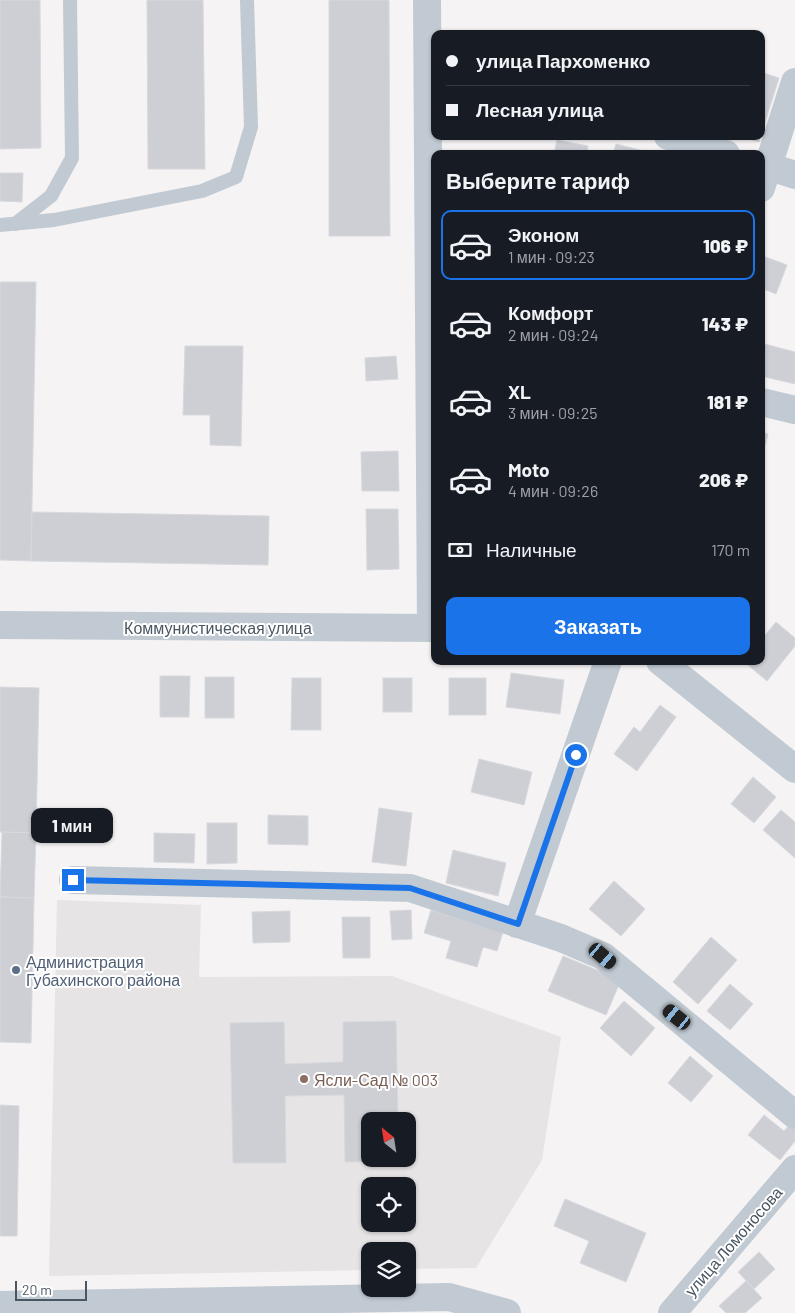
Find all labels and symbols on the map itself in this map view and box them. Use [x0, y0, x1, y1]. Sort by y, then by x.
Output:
street label: Коммунистическая улица [124, 618, 312, 637]
route start [565, 744, 587, 766]
callout: 1 мин [32, 808, 114, 842]
route end [62, 869, 84, 891]
car [586, 941, 619, 971]
place label: Администрация Губахинского района [26, 952, 180, 989]
marker: Администрация Губахинского района [10, 964, 22, 976]
car [660, 1002, 693, 1032]
place label: Ясли-Сад № 003 [314, 1070, 438, 1089]
marker: Ясли-Сад № 003 [298, 1073, 310, 1085]
north arrow [361, 1112, 416, 1168]
street label: улица Ломоносова [680, 1182, 786, 1300]
scale bar [15, 1278, 88, 1301]

